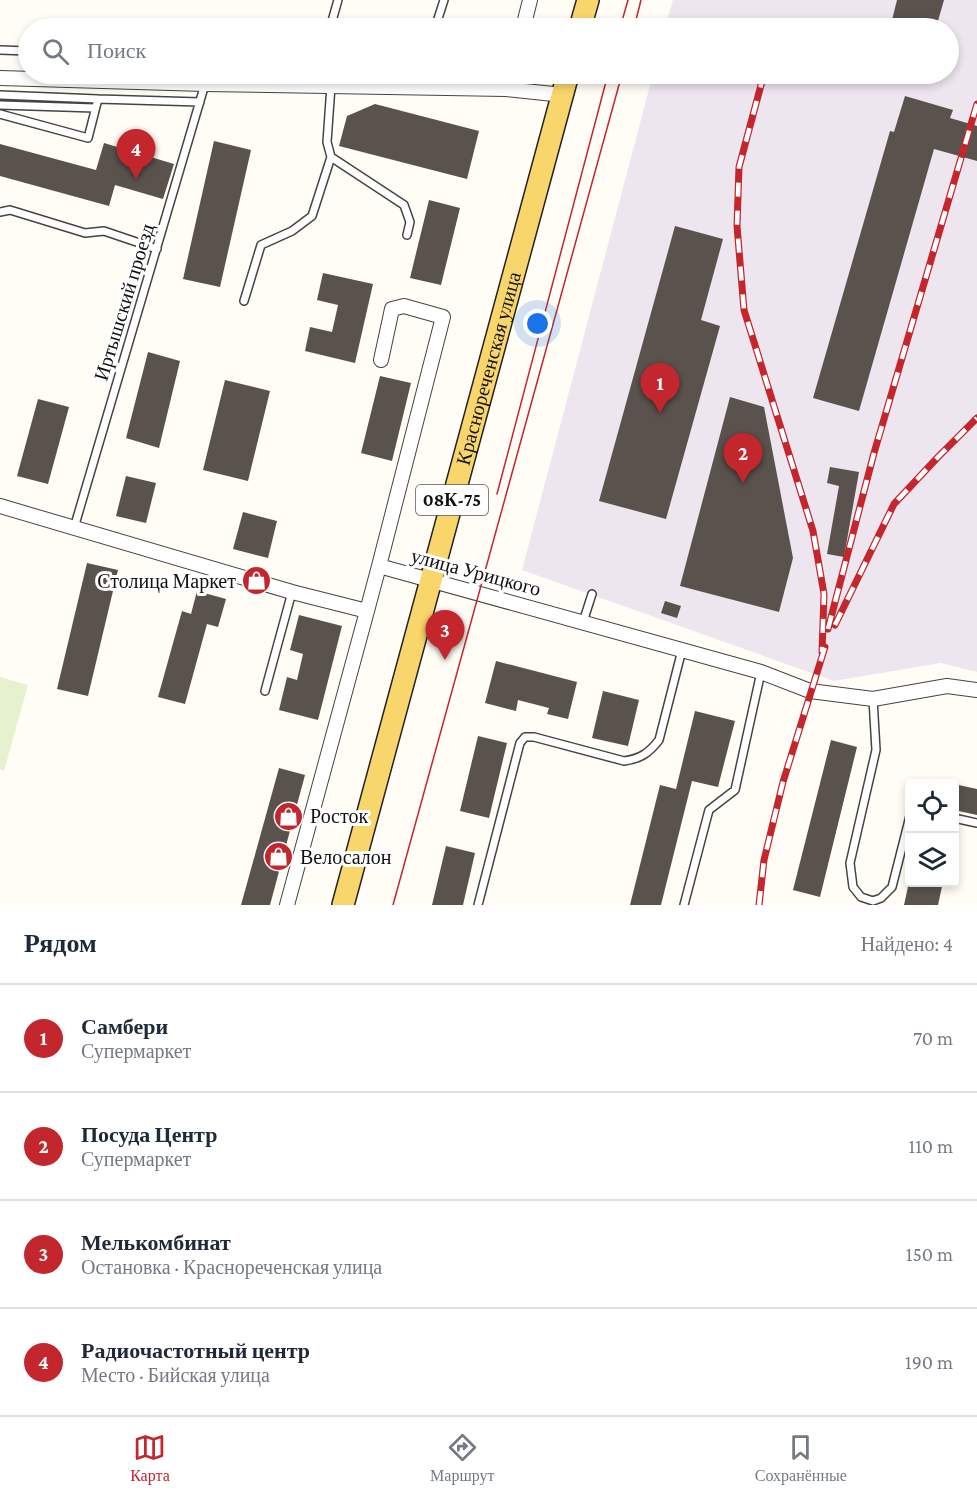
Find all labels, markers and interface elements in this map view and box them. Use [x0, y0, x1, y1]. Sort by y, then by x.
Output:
search box [18, 18, 959, 84]
icon: search [39, 35, 72, 68]
text: Поиск [87, 38, 146, 63]
pin: 4 [116, 130, 156, 179]
street label: Иртышский проезд [90, 221, 159, 384]
street label: Краснореченская улица [452, 269, 525, 467]
your location [523, 309, 552, 338]
pin: 1 [640, 364, 680, 413]
pin: 2 [724, 434, 762, 483]
road number: 08К-75 [416, 485, 488, 515]
street label: улица Урицкого [408, 544, 543, 601]
shop icon: Столица Маркет [241, 565, 273, 597]
place label: Столица Маркет [97, 570, 236, 593]
pin: 3 [426, 610, 464, 660]
map controls [905, 779, 959, 887]
button: locate [905, 779, 959, 833]
shop icon: Росток [273, 800, 305, 832]
place label: Росток [310, 805, 368, 827]
button: layers [905, 833, 959, 887]
shop icon: Велосалон [263, 841, 295, 873]
place label: Велосалон [300, 846, 392, 868]
text: Рядом [24, 929, 97, 958]
text: Найдено: 4 [861, 933, 953, 955]
text: Самбери [81, 1014, 168, 1039]
text: 1 [40, 1027, 47, 1049]
text: 70 m [913, 1027, 953, 1049]
text: Супермаркет [81, 1040, 191, 1062]
text: Посуда Центр [81, 1122, 217, 1147]
text: 2 [38, 1135, 49, 1157]
text: 110 m [909, 1135, 953, 1157]
text: Супермаркет [81, 1148, 191, 1170]
text: Мелькомбинат [81, 1230, 231, 1255]
text: 3 [39, 1243, 48, 1265]
text: 150 m [906, 1243, 953, 1265]
text: Остановка · Краснореченская улица [81, 1256, 382, 1278]
text: Радиочастотный центр [81, 1338, 310, 1363]
text: 4 [38, 1351, 49, 1373]
text: 190 m [905, 1351, 953, 1373]
text: Место · Бийская улица [81, 1364, 270, 1386]
tab: Карта [130, 1431, 170, 1485]
tab: Маршрут [430, 1431, 495, 1485]
tab: Сохранённые [755, 1431, 847, 1485]

